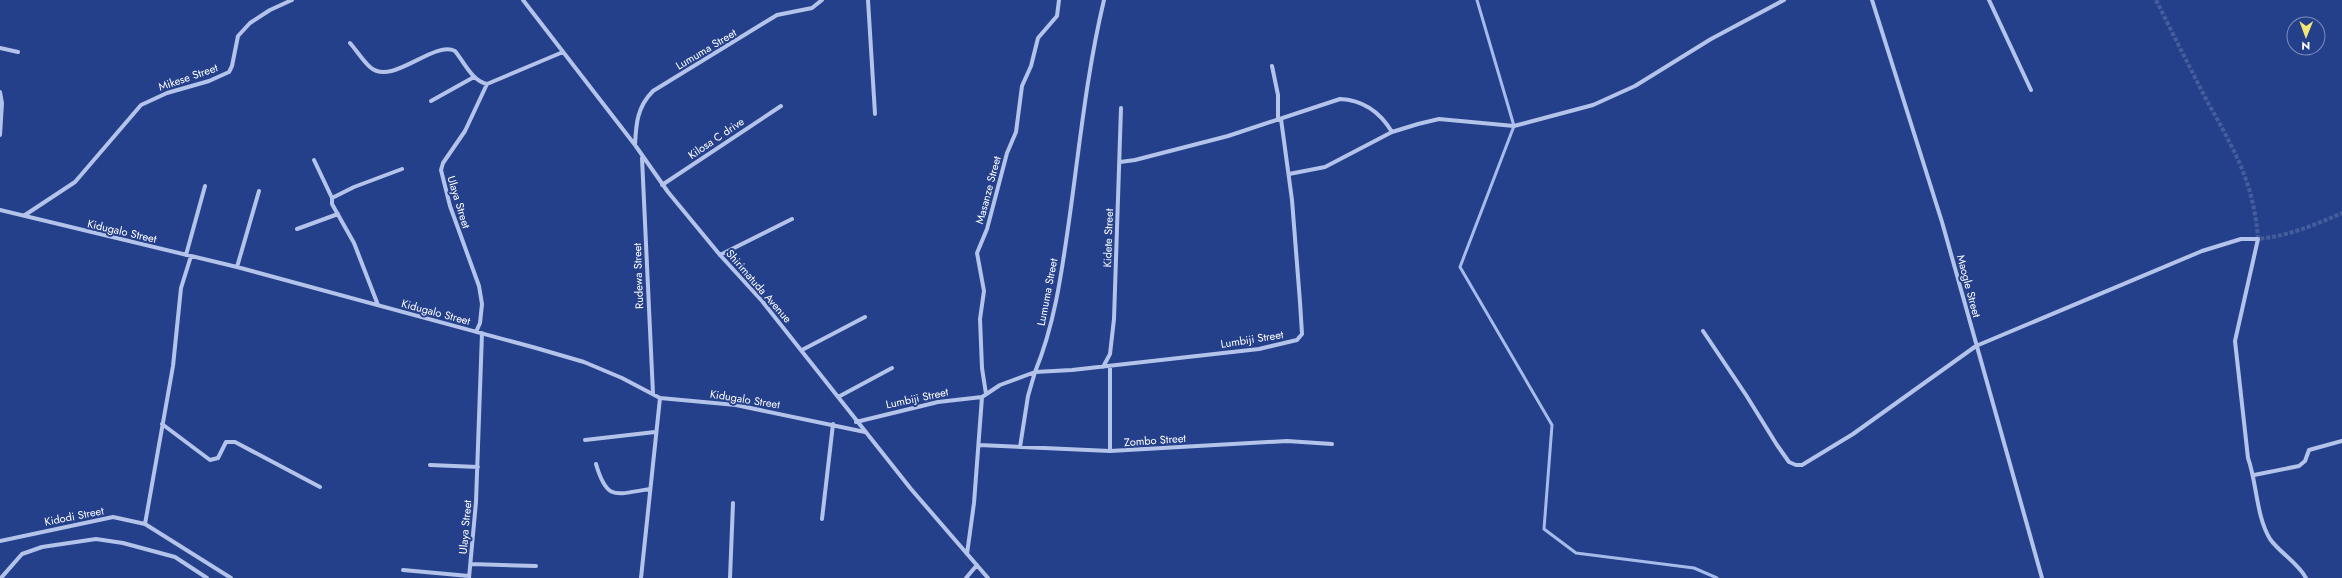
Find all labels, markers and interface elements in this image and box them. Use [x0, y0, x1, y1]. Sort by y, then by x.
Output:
north arrow [2286, 16, 2326, 56]
street label: Lumuma Street [673, 24, 740, 73]
text: N [2301, 38, 2310, 54]
street label: Mikese Street [156, 59, 220, 95]
street label: Kilosa C drive [685, 113, 748, 163]
street label: Masanze Street [971, 154, 1005, 226]
street label: Ulaya Street [443, 174, 475, 231]
street label: Kidete Street [1099, 208, 1117, 268]
street label: Kidugalo Street [86, 215, 159, 247]
street label: Rudewa Street [629, 242, 647, 309]
street label: Shirimatuda Avenue [723, 246, 796, 326]
street label: Maogle Street [1953, 253, 1985, 319]
street label: Lumuma Street [1033, 257, 1061, 327]
street label: Kidugalo Street [400, 295, 473, 329]
street label: Lumbiji Street [1219, 326, 1285, 352]
street label: Lumbiji Street [884, 384, 950, 412]
street label: Kidugalo Street [709, 386, 782, 412]
street label: Zombo Street [1123, 430, 1187, 450]
street label: Ulaya Street [455, 499, 475, 555]
street label: Kidodi Street [43, 502, 105, 530]

